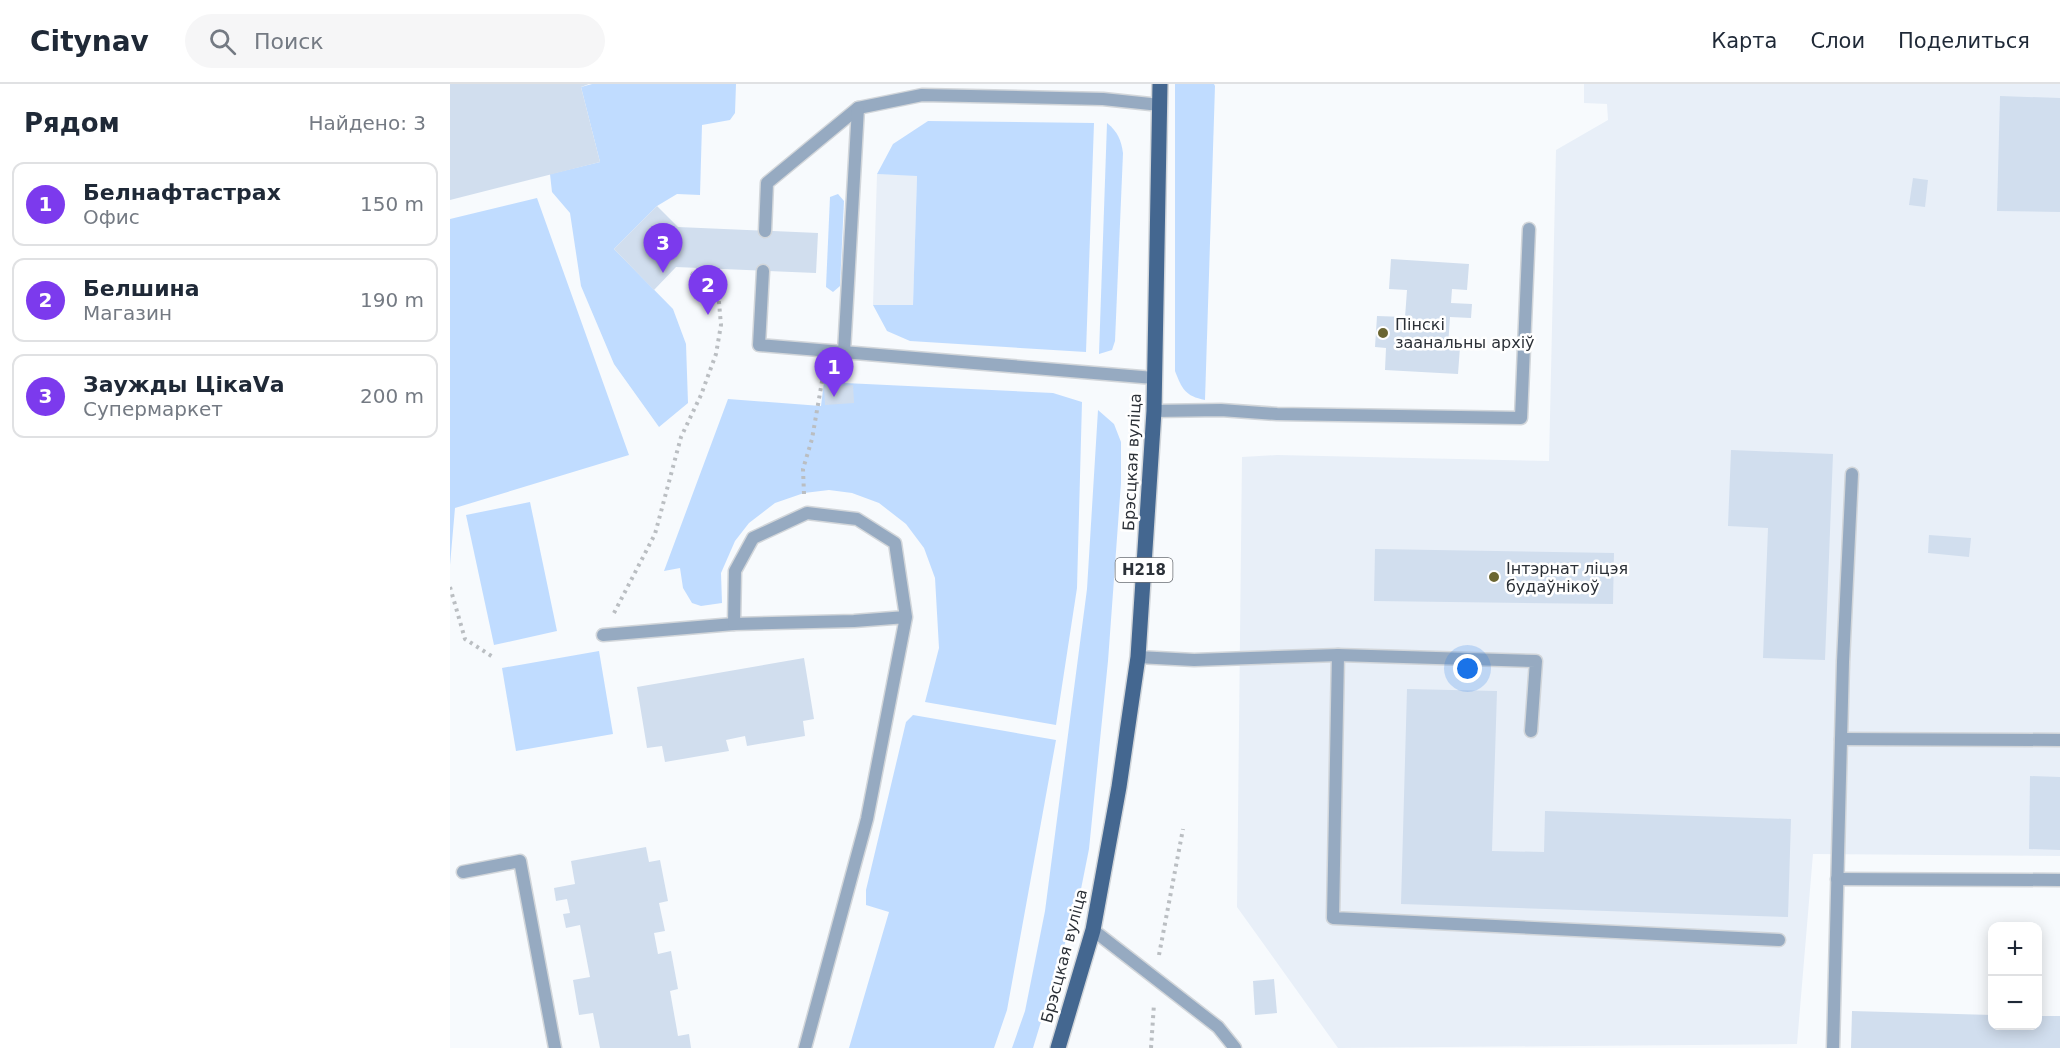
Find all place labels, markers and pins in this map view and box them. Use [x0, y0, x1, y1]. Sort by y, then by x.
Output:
pin: 3 [644, 224, 682, 273]
pin: 2 [688, 266, 728, 315]
place label: Пінскі заанальны архіў [1395, 315, 1535, 352]
marker: Пінскі заанальны архіў [1376, 326, 1390, 340]
pin: 1 [814, 348, 854, 397]
place label: Інтэрнат ліцэя будаўнікоў [1506, 559, 1628, 596]
marker: Інтэрнат ліцэя будаўнікоў [1487, 570, 1501, 584]

